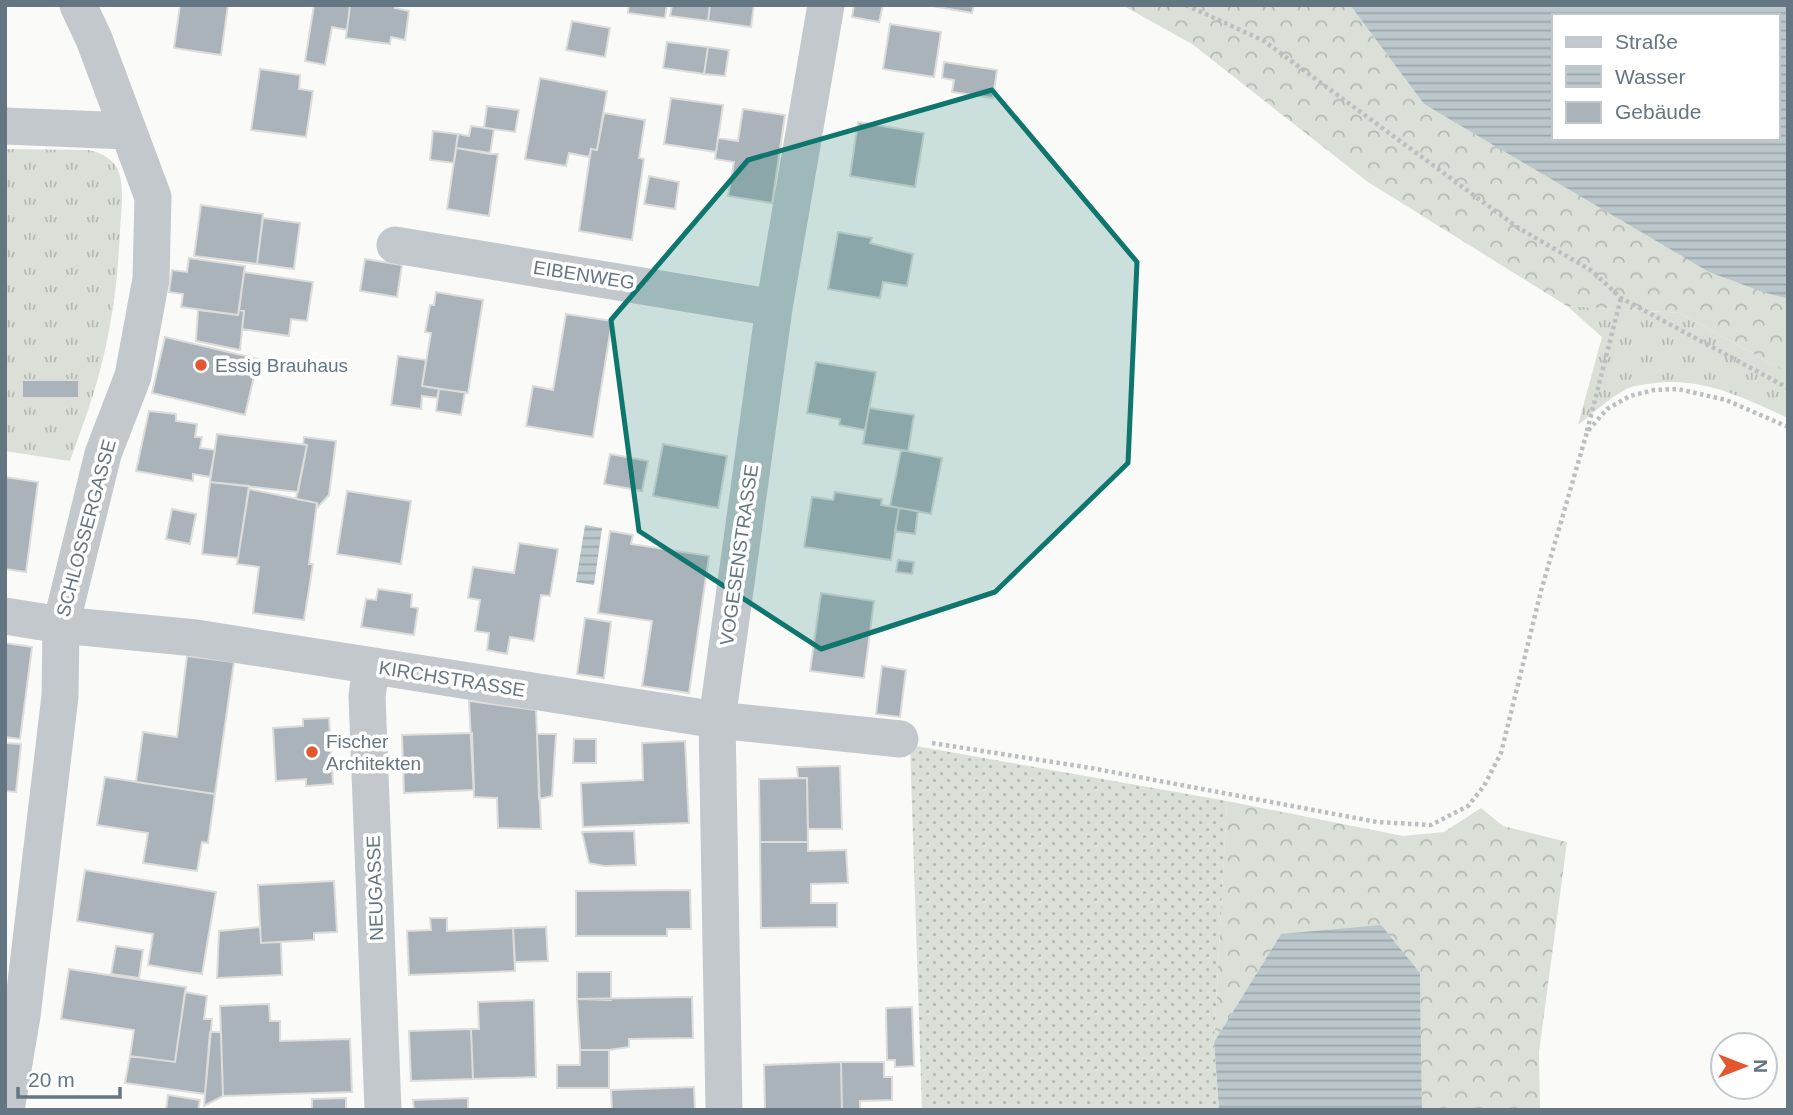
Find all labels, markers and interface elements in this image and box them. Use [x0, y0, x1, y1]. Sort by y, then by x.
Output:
legend [1552, 14, 1779, 140]
text: Straße [1615, 30, 1678, 53]
text: Wasser [1615, 65, 1685, 88]
text: Gebäude [1615, 100, 1701, 123]
street label: EIBENWEG [532, 257, 636, 293]
place label: Essig Brauhaus [215, 355, 348, 376]
marker: Essig Brauhaus [193, 357, 209, 373]
street label: SCHLOSSERGASSE [52, 437, 120, 619]
street label: VOGESENSTRASSE [716, 463, 762, 647]
street label: KIRCHSTRASSE [377, 657, 527, 701]
place label: Fischer Architekten [326, 731, 421, 774]
marker: Fischer Architekten [304, 744, 320, 760]
street label: NEUGASSE [363, 835, 387, 941]
north arrow [1709, 1031, 1779, 1101]
scale bar [18, 1056, 119, 1100]
text: N [1750, 1059, 1771, 1073]
text: 20 m [28, 1068, 75, 1091]

